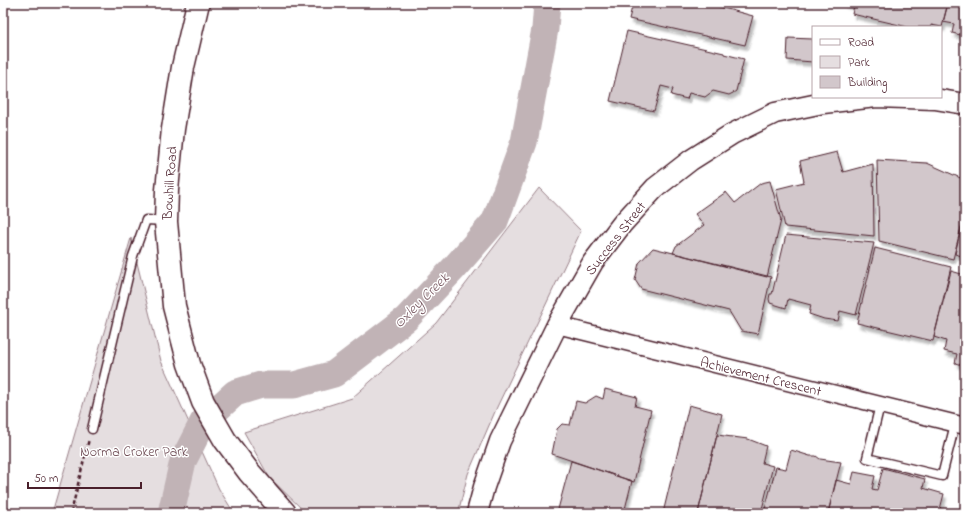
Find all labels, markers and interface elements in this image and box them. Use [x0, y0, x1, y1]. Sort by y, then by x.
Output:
legend [812, 26, 942, 98]
text: Road [848, 34, 874, 52]
text: Park [848, 54, 870, 72]
text: Building [847, 74, 887, 93]
street label: Bowhill Road [157, 146, 184, 221]
street label: Success Street [581, 197, 652, 280]
water label: Oxley Creek [389, 267, 456, 334]
street label: Achievement Crescent [698, 352, 824, 403]
park label: Norma Croker Park [80, 442, 189, 463]
scale bar [28, 464, 141, 490]
text: 50 m [34, 470, 58, 488]

